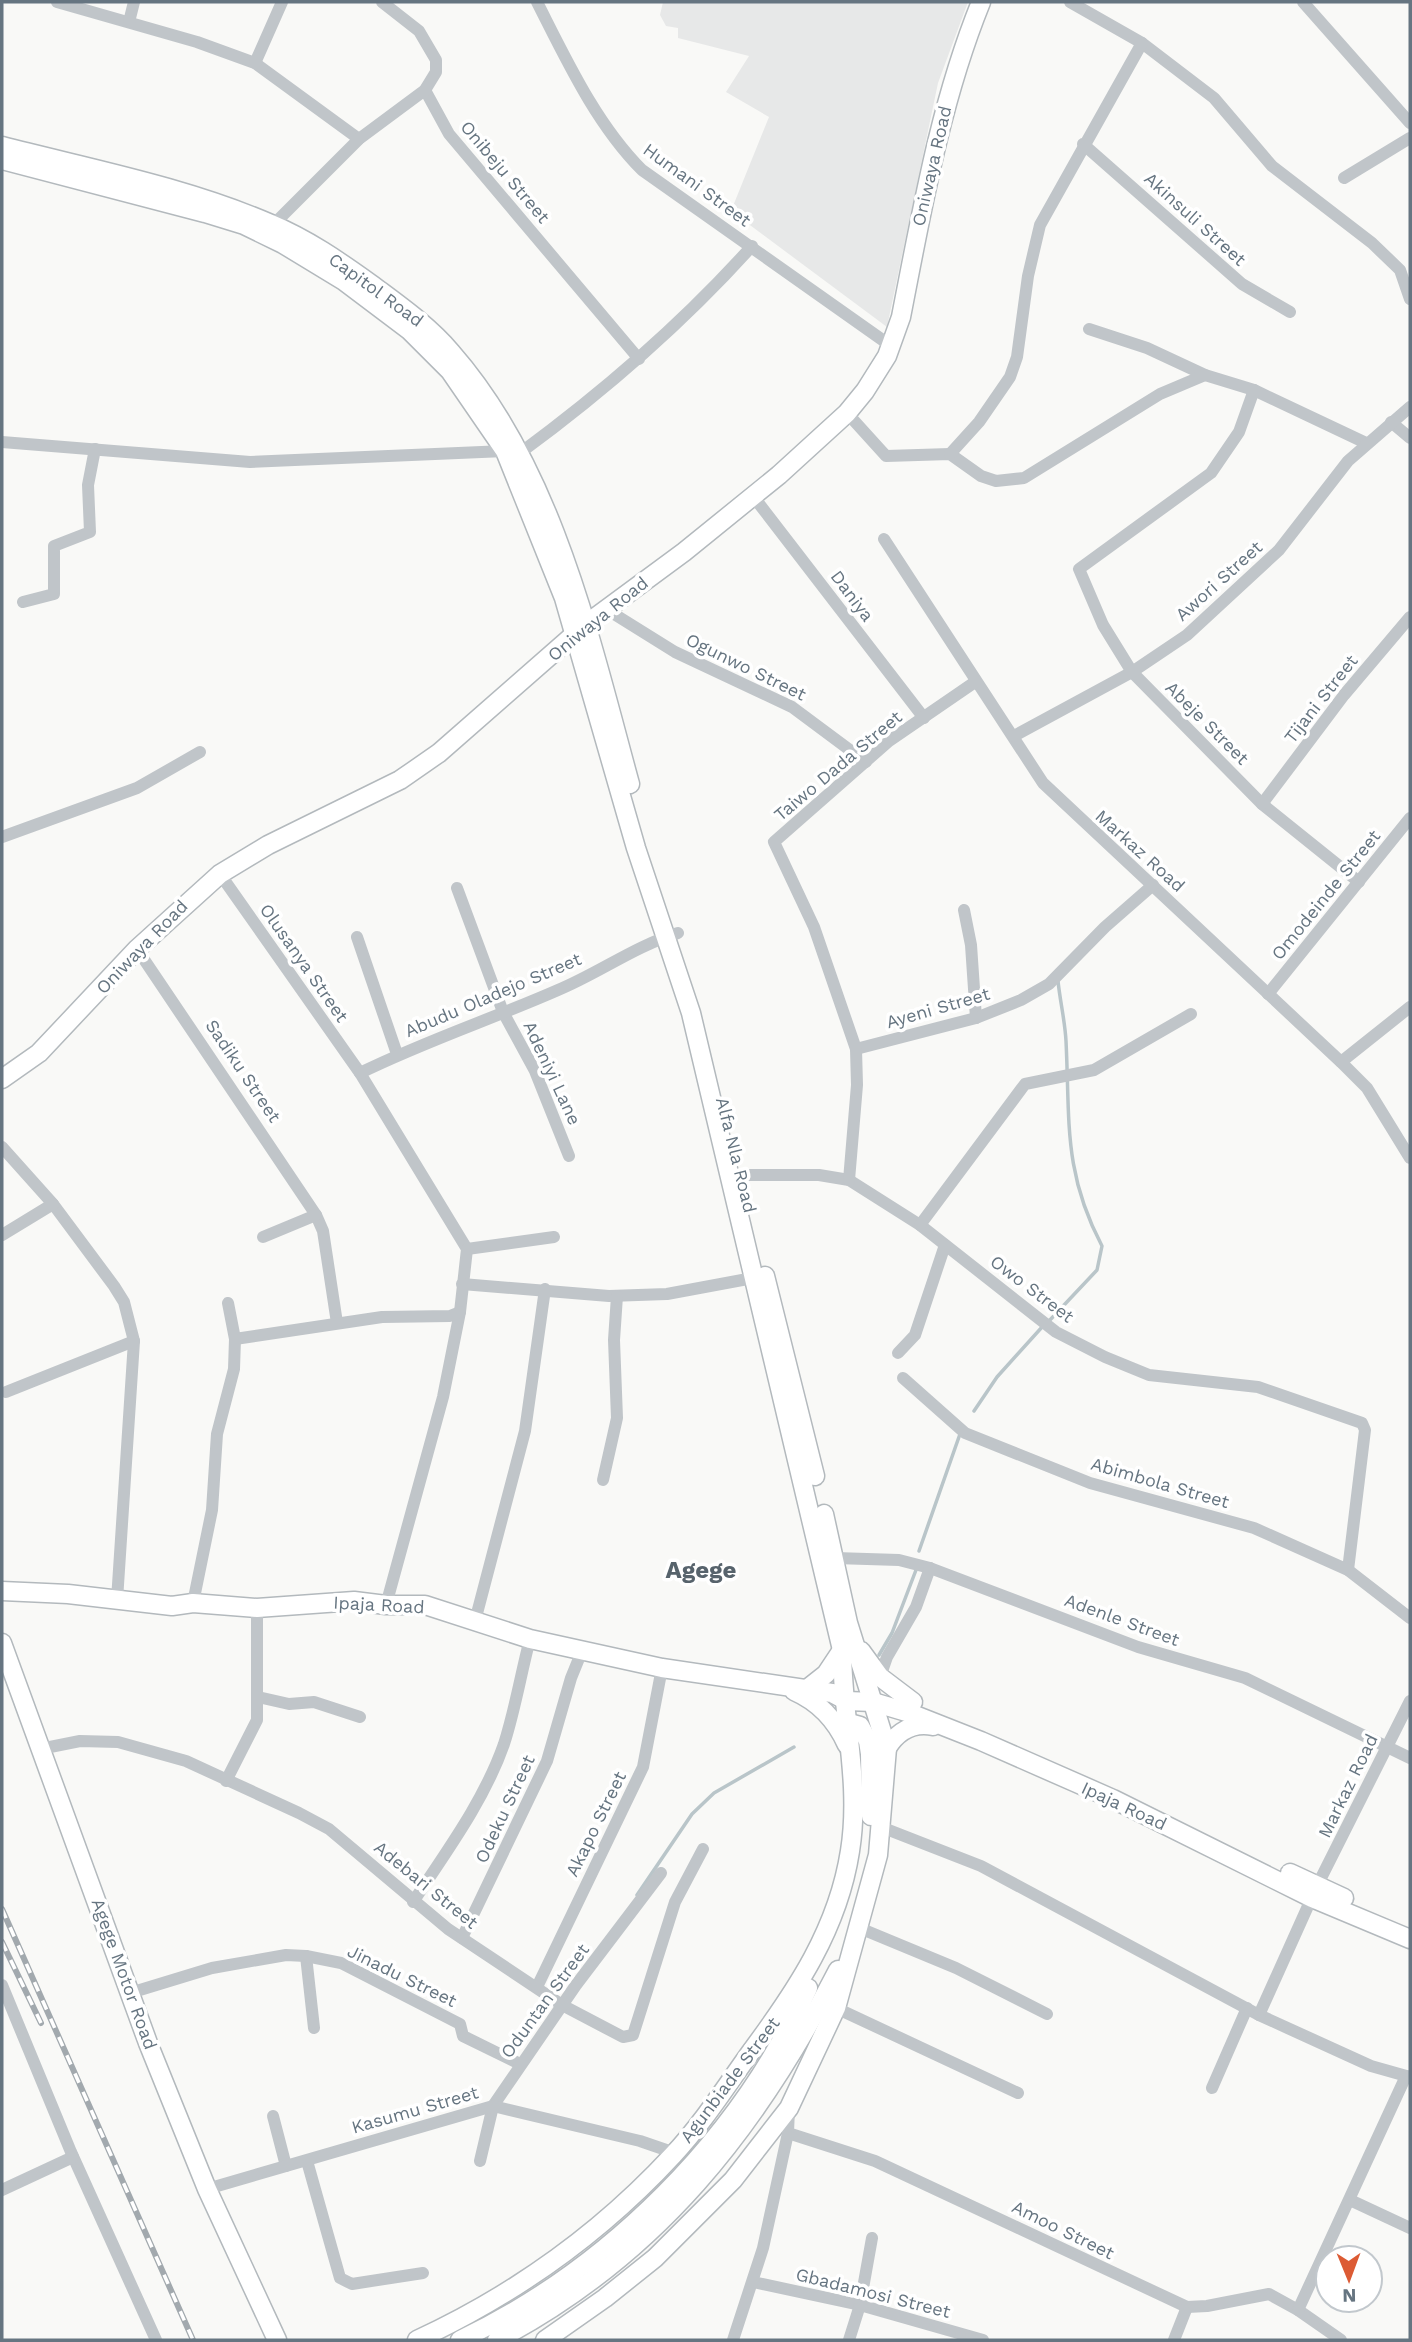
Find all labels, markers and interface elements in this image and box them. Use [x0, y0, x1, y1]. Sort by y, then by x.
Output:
street label: Oniwaya Road [907, 104, 956, 228]
street label: Onibeju Street [456, 116, 555, 227]
street label: Humani Street [639, 139, 756, 231]
street label: Akinsuli Street [1140, 168, 1251, 270]
street label: Capitol Road [325, 248, 428, 331]
street label: Awori Street [1171, 536, 1267, 625]
street label: Daniya [826, 566, 878, 625]
street label: Oniwaya Road [543, 572, 652, 665]
street label: Ogunwo Street [683, 628, 810, 705]
street label: Tijani Street [1280, 650, 1362, 747]
street label: Abeje Street [1161, 677, 1254, 769]
street label: Taiwo Dada Street [770, 706, 906, 825]
street label: Markaz Road [1091, 805, 1189, 896]
street label: Omodeinde Street [1267, 825, 1385, 964]
street label: Oniwaya Road [91, 895, 192, 998]
street label: Olusanya Street [256, 899, 353, 1026]
street label: Abudu Oladejo Street [401, 948, 585, 1041]
street label: Ayeni Street [884, 983, 993, 1032]
street label: Sadiku Street [201, 1015, 286, 1126]
street label: Adeniyi Lane [519, 1018, 586, 1128]
street label: Alfa Nla Road [712, 1095, 761, 1215]
street label: Owo Street [986, 1250, 1079, 1327]
street label: Abimbola Street [1089, 1453, 1232, 1512]
district label: Agege [666, 1556, 737, 1584]
street label: Adenle Street [1062, 1589, 1183, 1650]
street label: Ipaja Road [333, 1592, 425, 1617]
street label: Markaz Road [1313, 1731, 1382, 1841]
street label: Odeku Street [470, 1751, 539, 1866]
street label: Akapo Street [561, 1767, 630, 1880]
street label: Ipaja Road [1078, 1777, 1170, 1834]
street label: Adebari Street [370, 1836, 483, 1933]
street label: Agege Motor Road [87, 1895, 162, 2052]
street label: Oduntan Street [496, 1939, 593, 2062]
street label: Jinadu Street [344, 1940, 461, 2011]
street label: Agunbiade Street [675, 2012, 784, 2147]
street label: Kasumu Street [349, 2081, 481, 2138]
street label: Amoo Street [1009, 2196, 1118, 2264]
north arrow [1314, 2244, 1384, 2314]
street label: Gbadamosi Street [794, 2263, 953, 2322]
text: N [1342, 2284, 1357, 2307]

